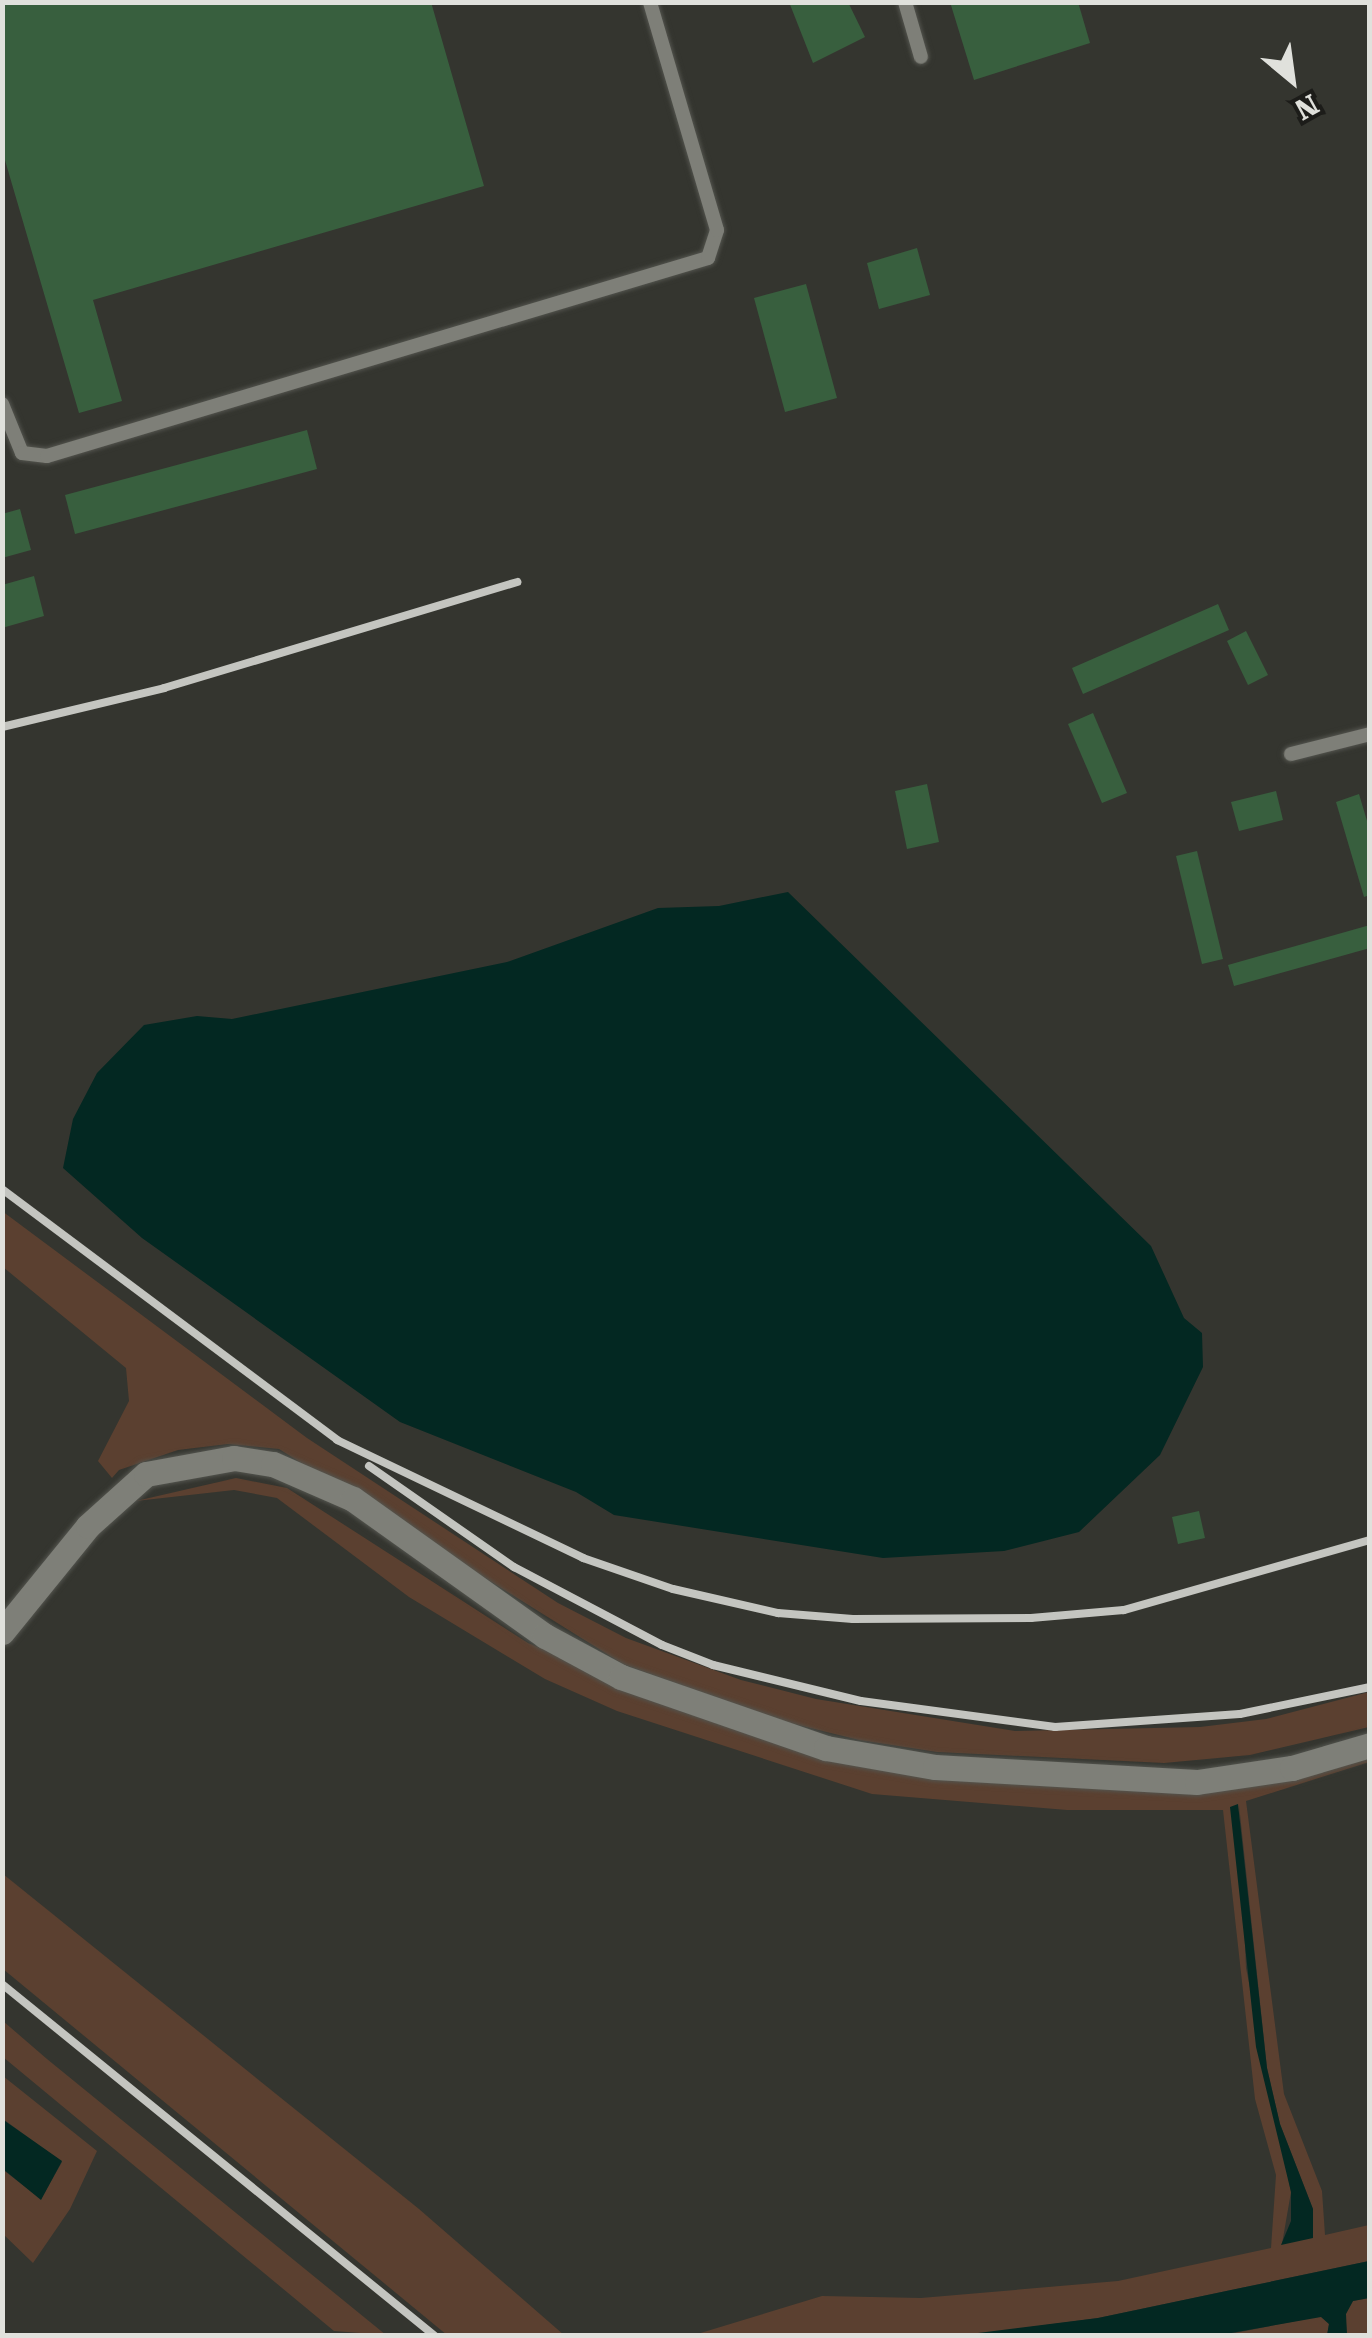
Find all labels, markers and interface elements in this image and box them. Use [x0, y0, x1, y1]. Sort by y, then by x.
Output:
north arrow [1242, 30, 1342, 130]
text: N [1289, 87, 1324, 126]

